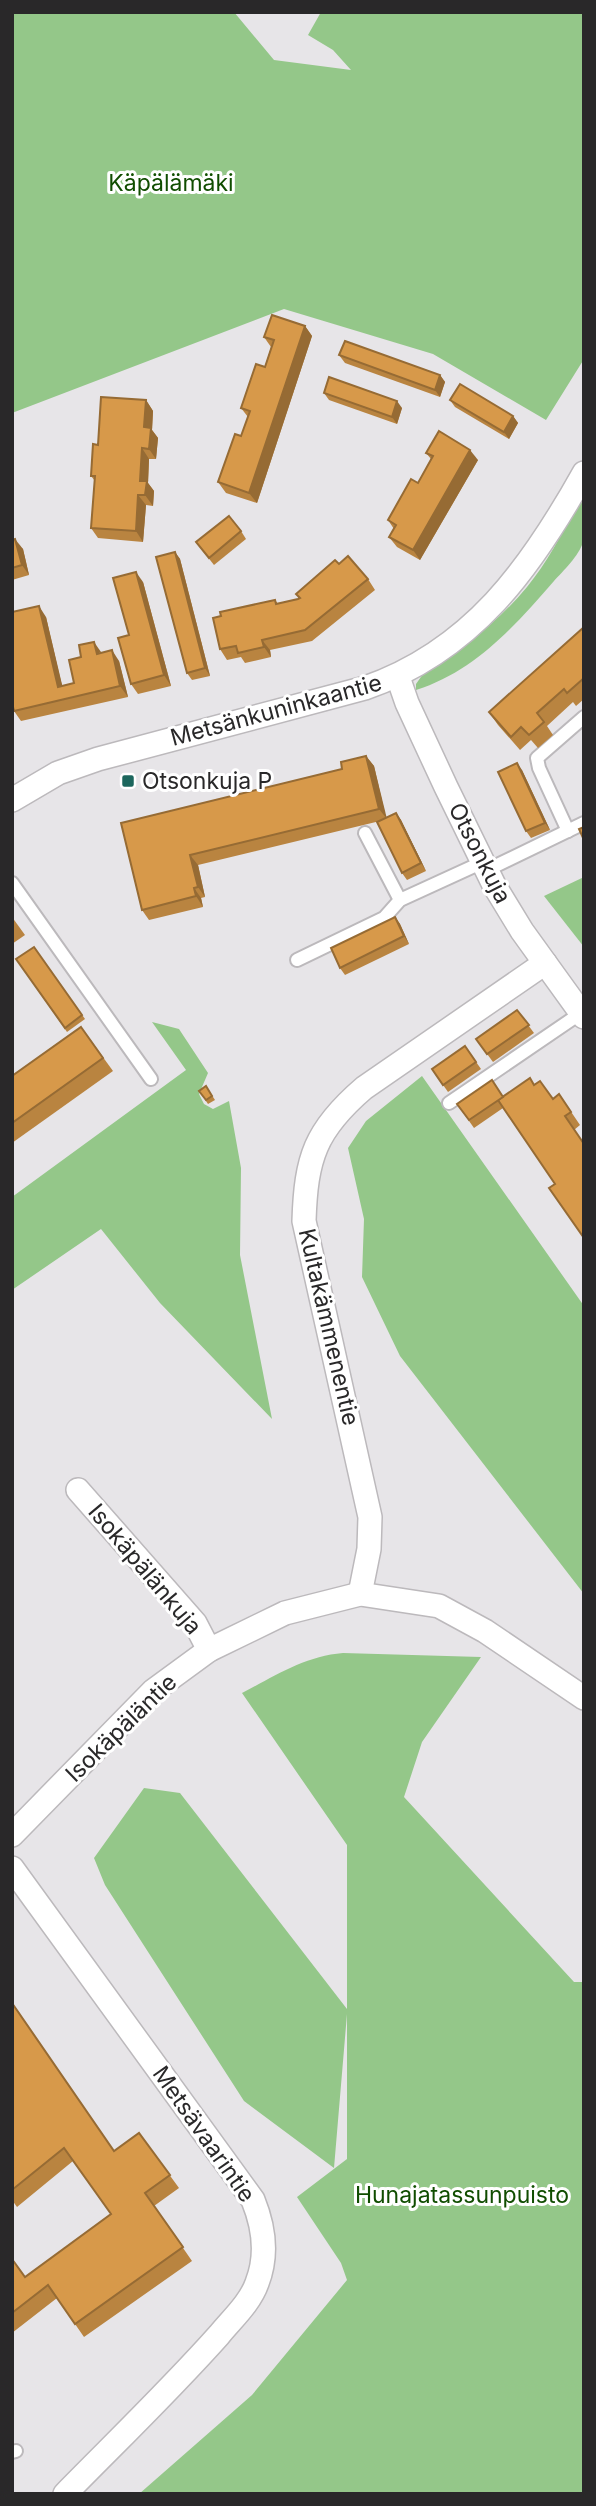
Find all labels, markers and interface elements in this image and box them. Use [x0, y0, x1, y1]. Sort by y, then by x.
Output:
park label: Käpälämäki [108, 169, 234, 197]
street label: Metsänkuninkaantie [167, 668, 385, 752]
place label: Otsonkuja P [142, 767, 272, 795]
marker: Otsonkuja P [120, 773, 136, 789]
street label: Otsonkuja [443, 798, 517, 908]
street label: Kultakämmenentie [293, 1226, 365, 1428]
street label: Isokäpälänkuja [82, 1498, 208, 1640]
street label: Isokäpäläntie [60, 1668, 182, 1788]
street label: Metsävaarintie [147, 2061, 261, 2207]
park label: Hunajatassunpuisto [355, 2181, 569, 2209]

